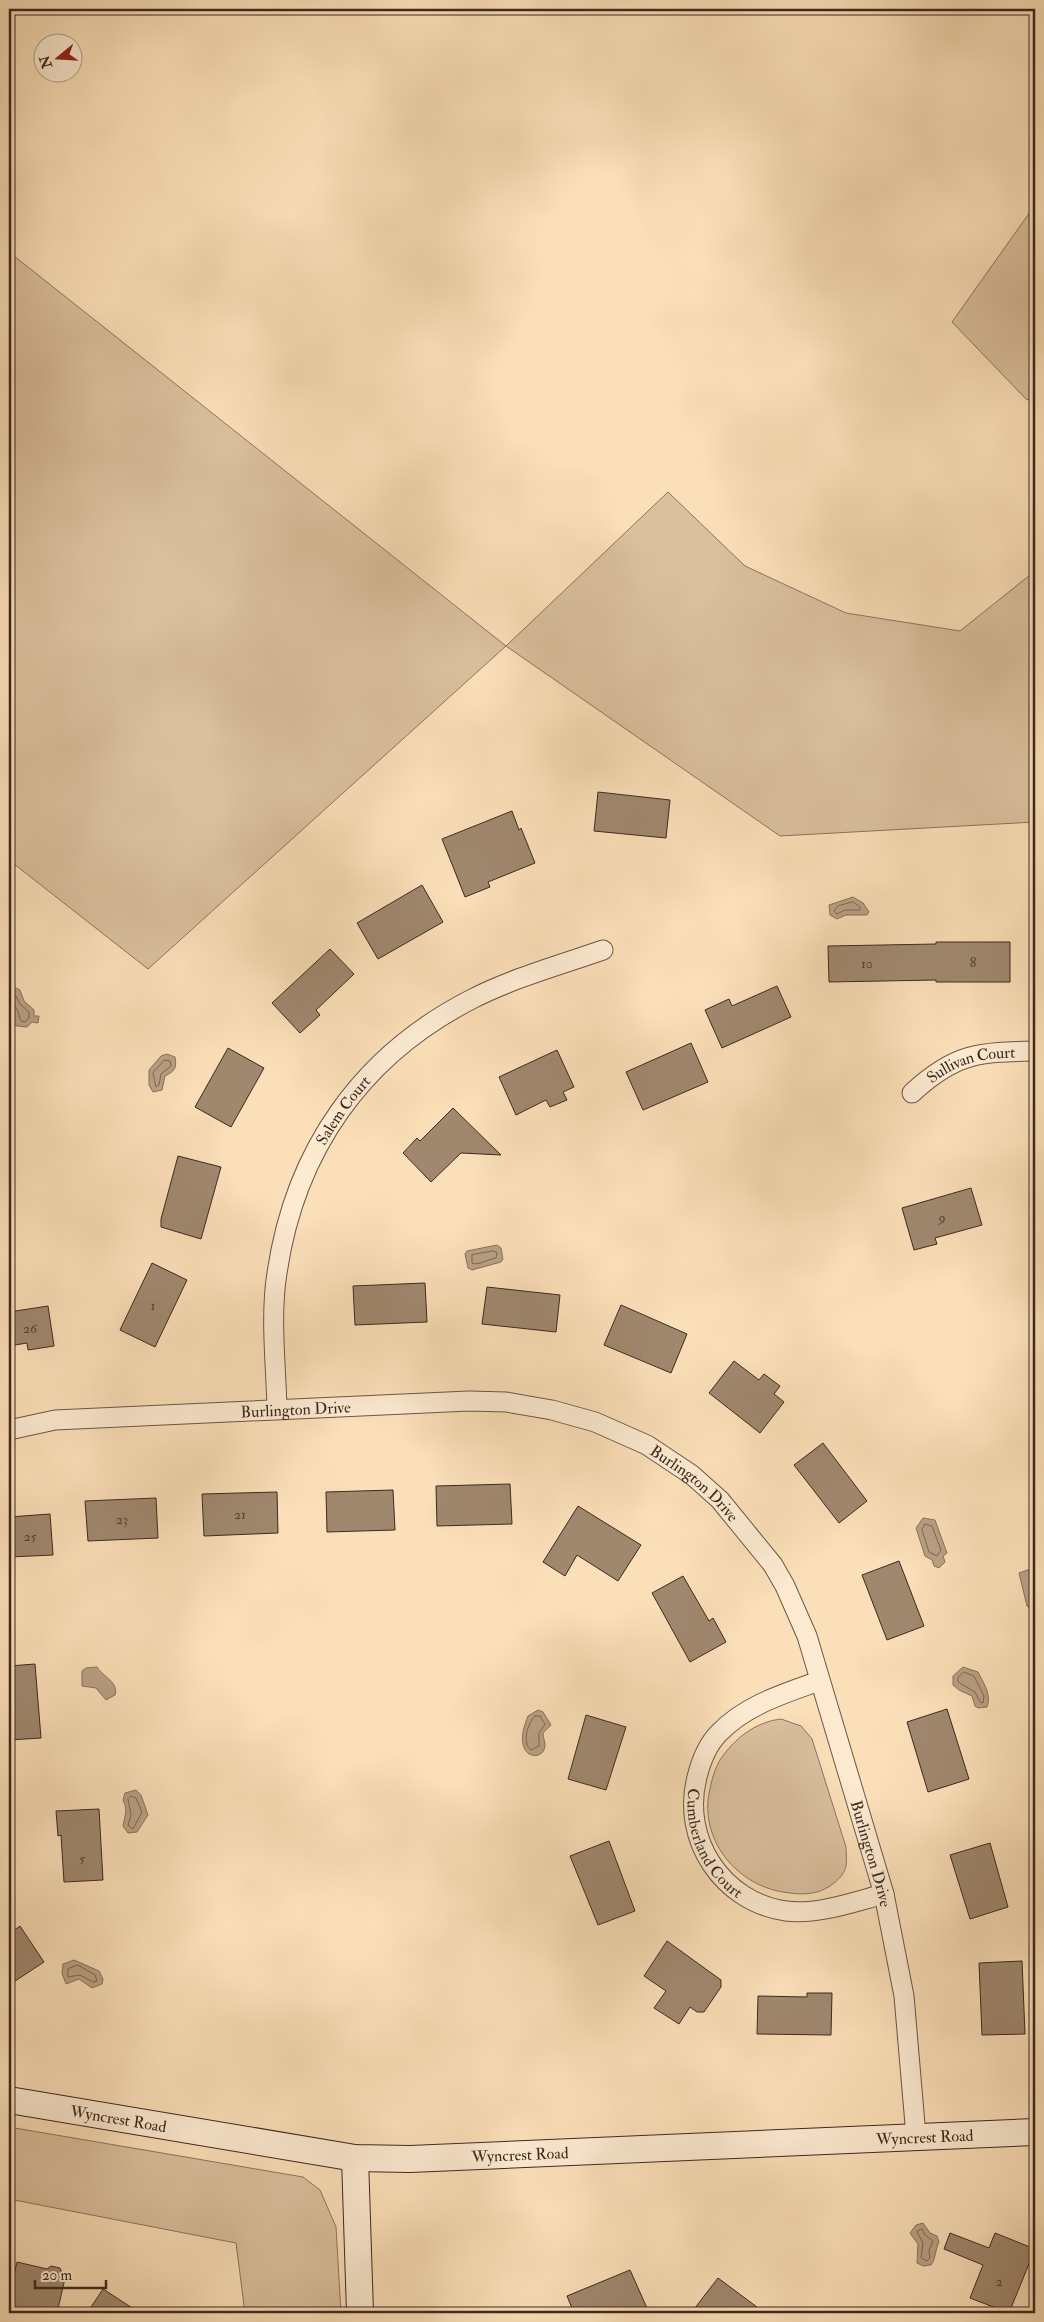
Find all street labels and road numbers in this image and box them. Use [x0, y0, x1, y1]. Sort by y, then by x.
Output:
street label: Sullivan Court [923, 1042, 1016, 1088]
street label: Salem Court [312, 1072, 375, 1149]
street label: Burlington Drive [240, 1397, 352, 1422]
street label: Burlington Drive [646, 1441, 743, 1526]
street label: Cumberland Court [682, 1787, 746, 1903]
street label: Burlington Drive [846, 1798, 895, 1909]
street label: Wyncrest Road [68, 2101, 168, 2137]
street label: Wyncrest Road [875, 2126, 974, 2150]
street label: Wyncrest Road [470, 2143, 569, 2167]

